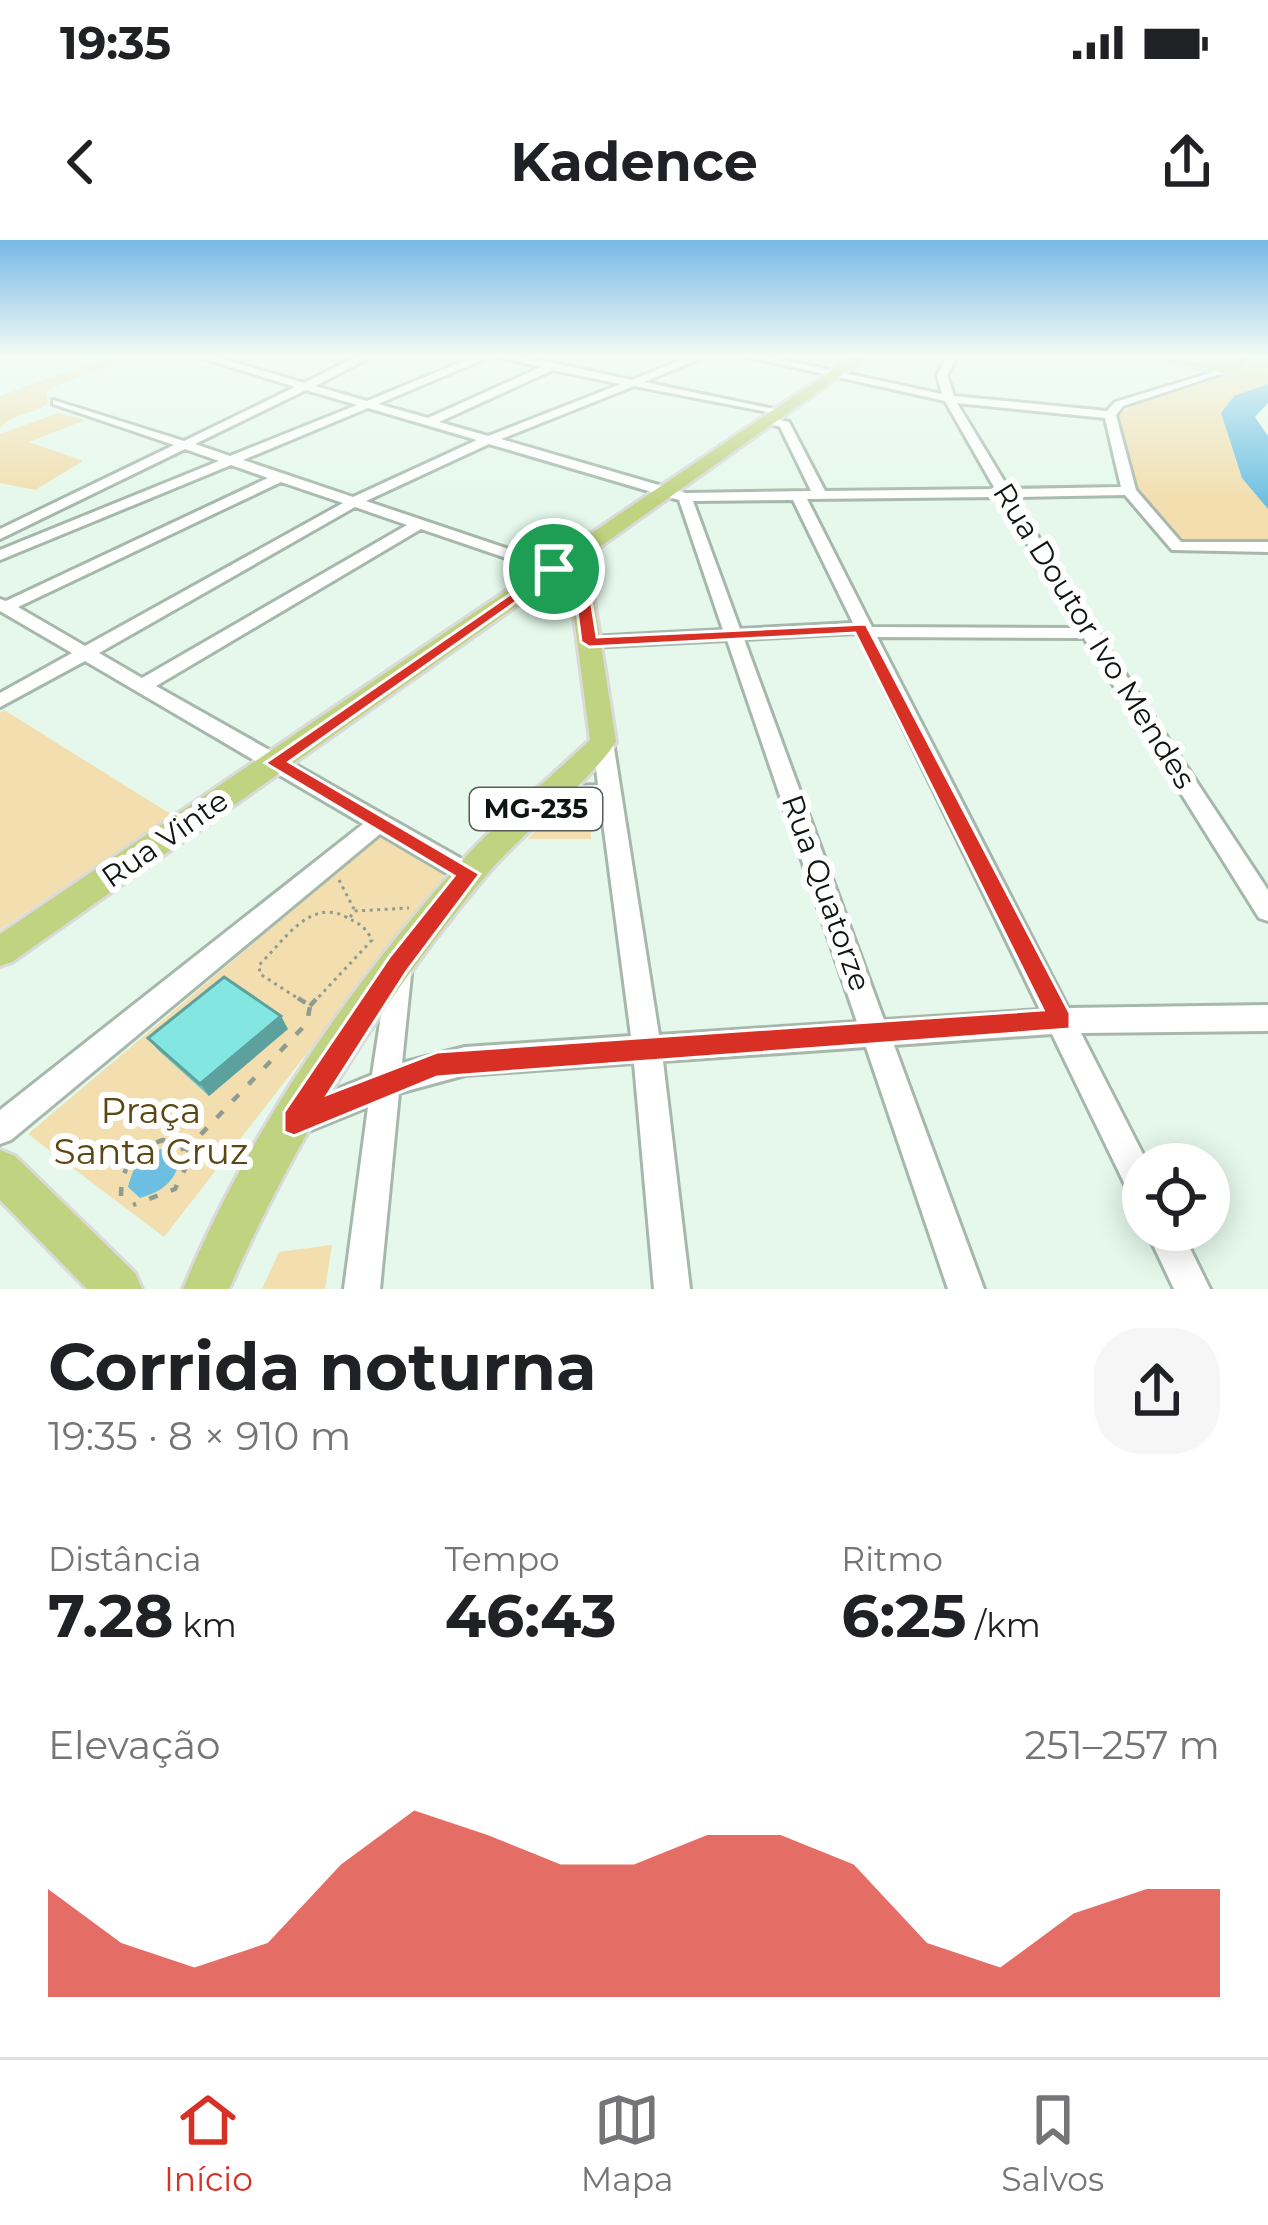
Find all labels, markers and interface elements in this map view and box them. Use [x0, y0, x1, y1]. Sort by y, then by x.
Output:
text: 19:35 [60, 15, 171, 70]
icon: back [48, 129, 114, 195]
text: Kadence [510, 129, 758, 195]
icon: share [1154, 129, 1220, 195]
street label: Rua Doutor Ivo Mendes [985, 476, 1204, 795]
pin [503, 518, 605, 620]
icon: arrive [521, 536, 587, 602]
street label: Rua Vinte [94, 782, 235, 896]
road number: MG-235 [470, 788, 602, 830]
street label: Rua Quatorze [774, 790, 879, 996]
park label: Praça Santa Cruz [54, 1088, 248, 1173]
map controls [1122, 1143, 1230, 1251]
button: locate [1122, 1143, 1230, 1251]
text: Corrida noturna [48, 1326, 597, 1407]
button: share [1094, 1328, 1220, 1454]
text: 19:35 · 8 × 910 m [48, 1412, 351, 1460]
text: Distância [48, 1539, 201, 1579]
text: Tempo [445, 1539, 560, 1579]
text: Ritmo [841, 1539, 943, 1579]
text: 7.28 [48, 1579, 174, 1652]
text: 46:43 [445, 1579, 616, 1652]
text: 6:25 [841, 1579, 966, 1652]
text: km [174, 1605, 237, 1645]
text: /km [966, 1605, 1041, 1645]
text: Elevação [48, 1721, 221, 1769]
text: 251–257 m [1024, 1721, 1220, 1769]
tab: Início [164, 2087, 253, 2199]
tab: Mapa [581, 2087, 673, 2199]
tab: Salvos [1001, 2087, 1104, 2199]

